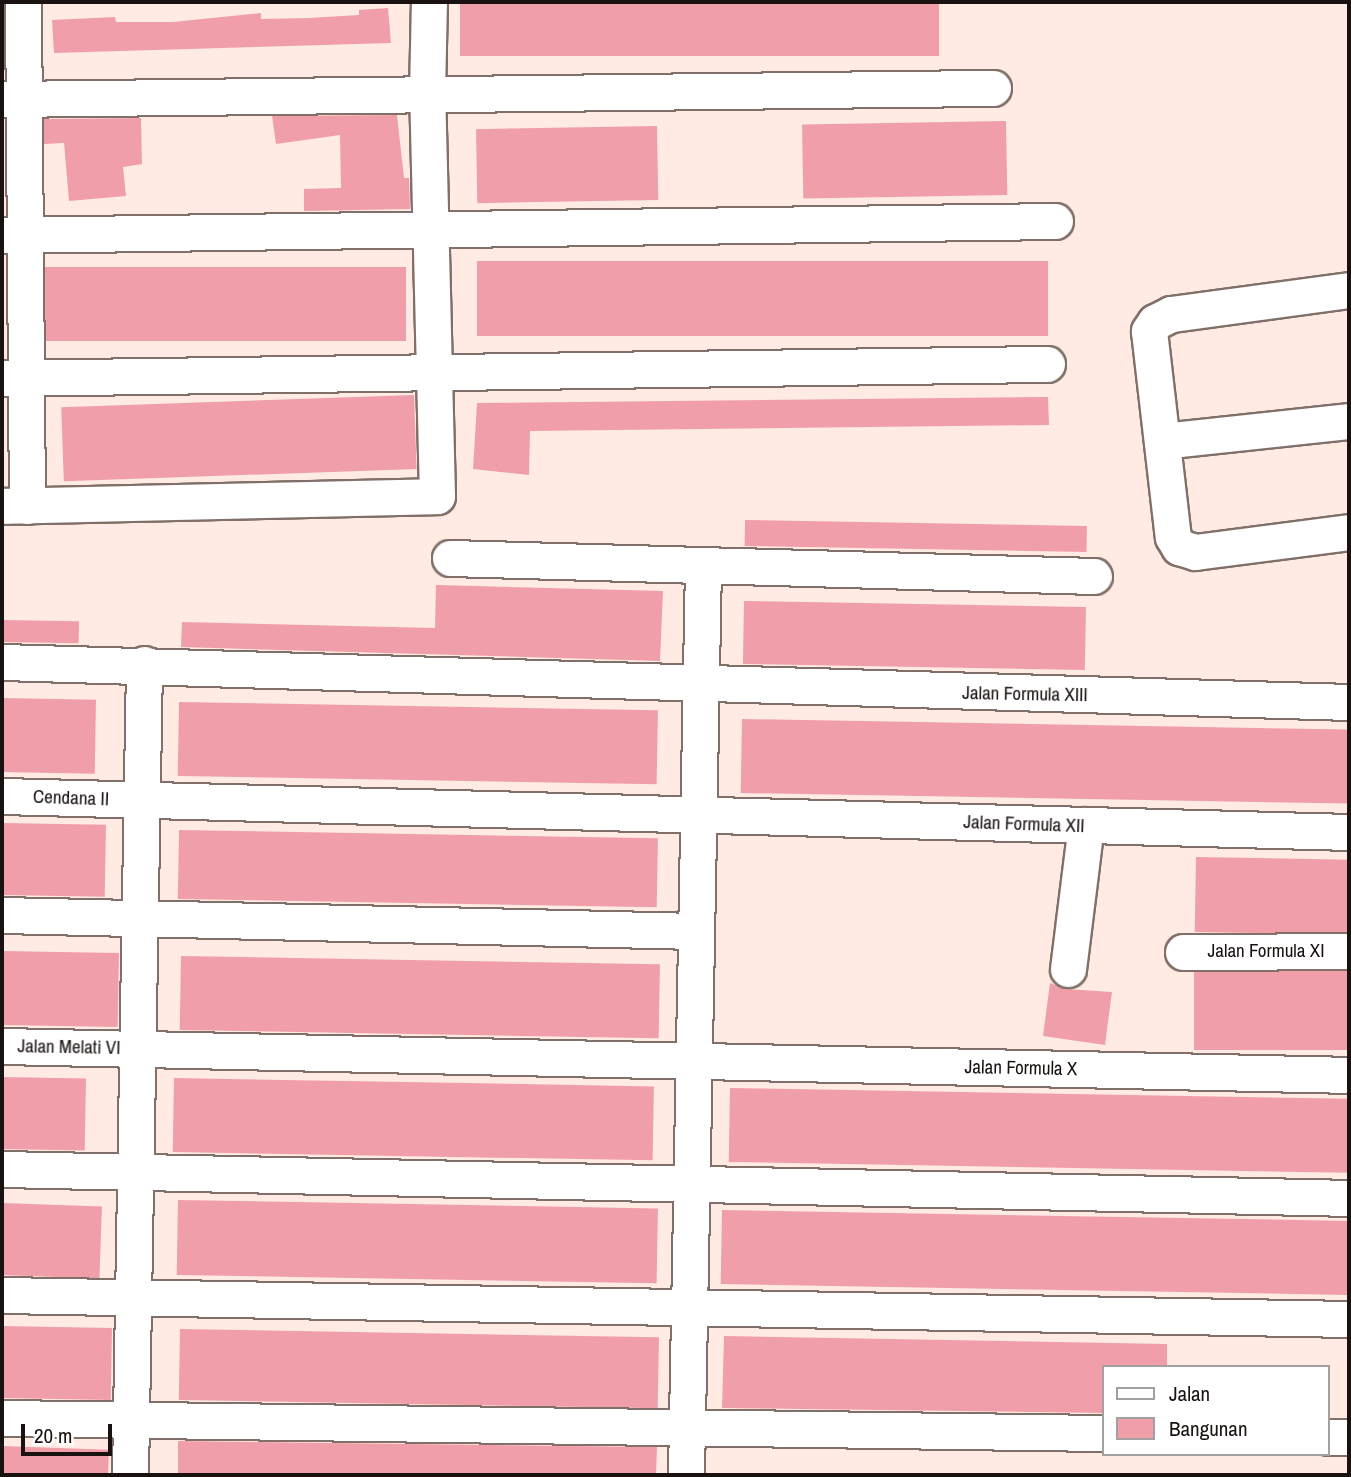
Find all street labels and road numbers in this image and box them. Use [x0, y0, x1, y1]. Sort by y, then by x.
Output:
street label: Jalan Formula XIII [962, 682, 1088, 706]
street label: Cendana II [33, 785, 109, 811]
street label: Jalan Formula XII [963, 810, 1085, 838]
street label: Jalan Formula XI [1207, 940, 1325, 962]
street label: Jalan Melati VI [17, 1035, 121, 1059]
street label: Jalan Formula X [964, 1056, 1078, 1080]

